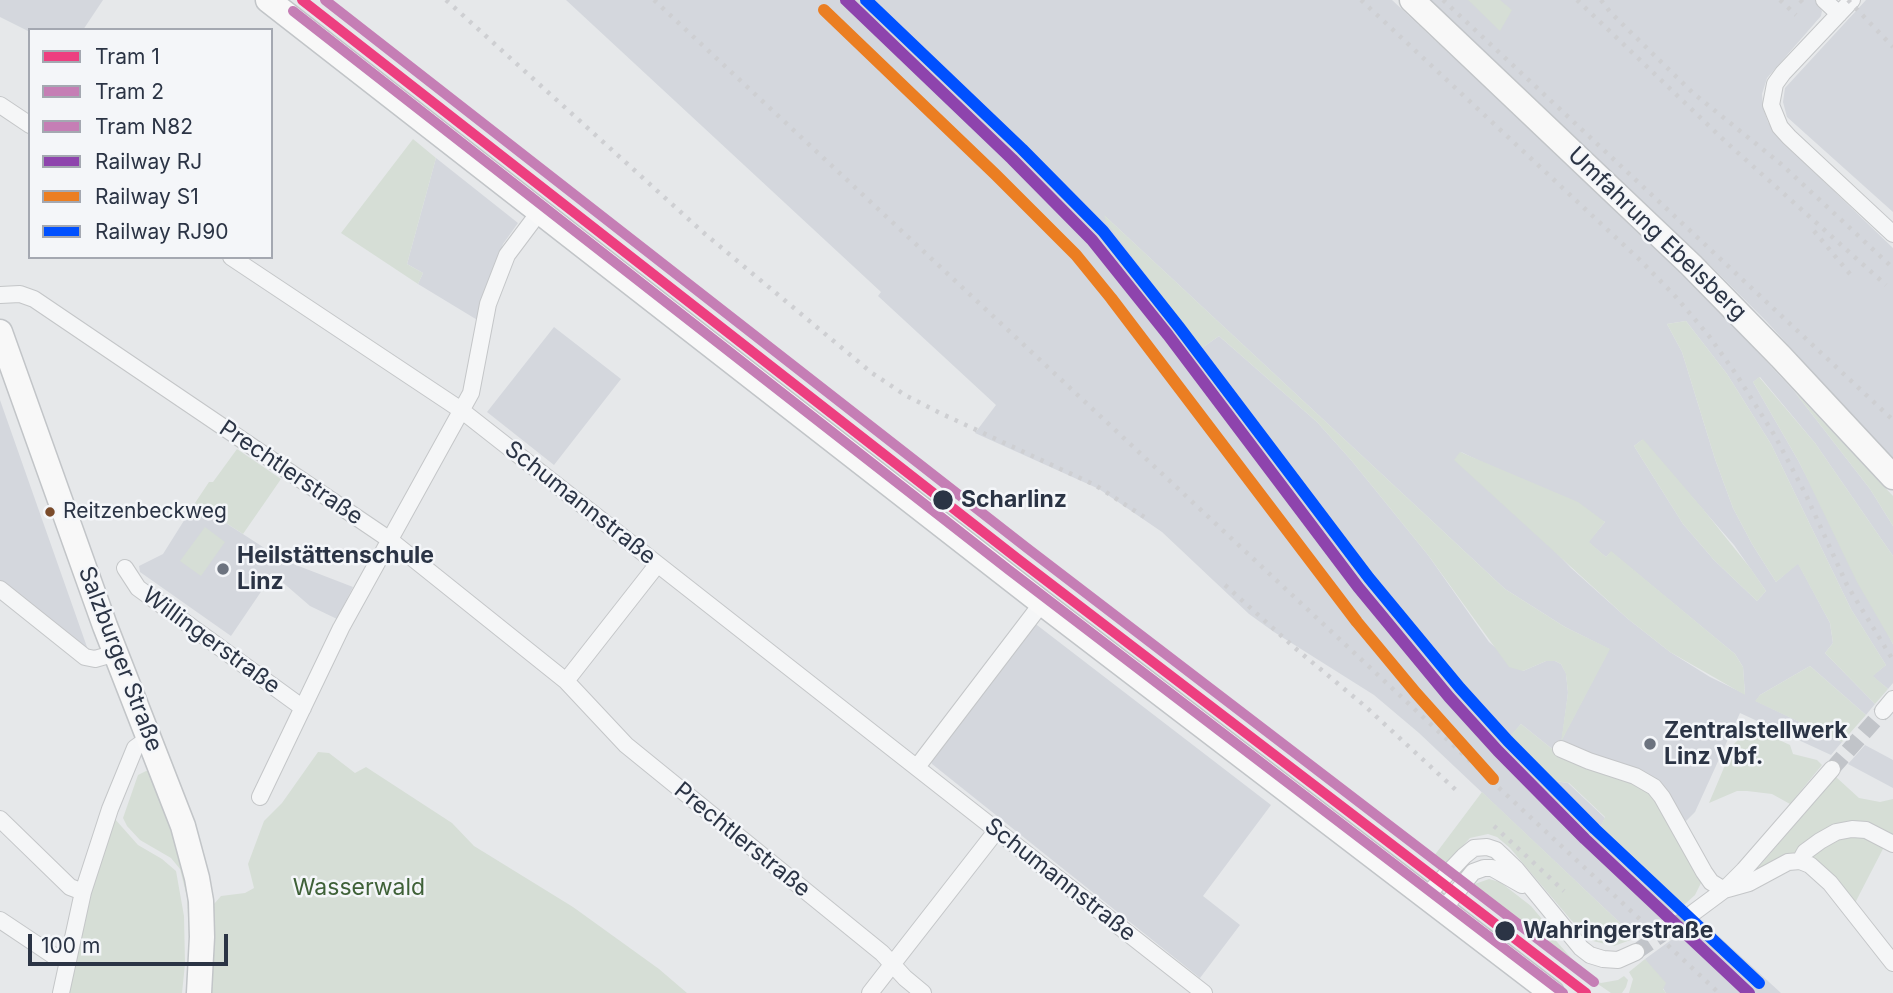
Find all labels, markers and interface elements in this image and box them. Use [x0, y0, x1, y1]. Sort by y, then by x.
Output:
legend [28, 28, 273, 259]
text: Tram 1 [95, 44, 160, 69]
text: Tram 2 [95, 79, 164, 104]
text: Tram N82 [95, 114, 193, 139]
street label: Umfahrung Ebelsberg [1562, 142, 1752, 326]
text: Railway RJ [95, 149, 202, 174]
text: Railway S1 [95, 184, 199, 209]
text: Railway RJ90 [95, 219, 229, 244]
street label: Prechtlerstraße [214, 415, 368, 531]
street label: Schumannstraße [499, 435, 661, 571]
place label: Scharlinz [961, 486, 1067, 514]
marker: Scharlinz [931, 488, 955, 512]
place label: Reitzenbeckweg [63, 499, 227, 525]
marker: Reitzenbeckweg [43, 505, 57, 519]
place label: Heilstättenschule Linz [237, 542, 434, 596]
marker: Heilstättenschule Linz [215, 561, 231, 577]
street label: Salzburger Straße [72, 563, 168, 755]
street label: Willingerstraße [137, 582, 285, 700]
place label: Zentralstellwerk Linz Vbf. [1664, 717, 1848, 771]
marker: Zentralstellwerk Linz Vbf. [1642, 736, 1658, 752]
street label: Prechtlerstraße [668, 777, 816, 903]
street label: Schumannstraße [979, 812, 1141, 948]
park label: Wasserwald [293, 874, 425, 902]
place label: Wahringerstraße [1523, 917, 1713, 945]
marker: Wahringerstraße [1493, 919, 1517, 943]
scale bar [32, 920, 231, 964]
text: 100 m [41, 933, 100, 958]

